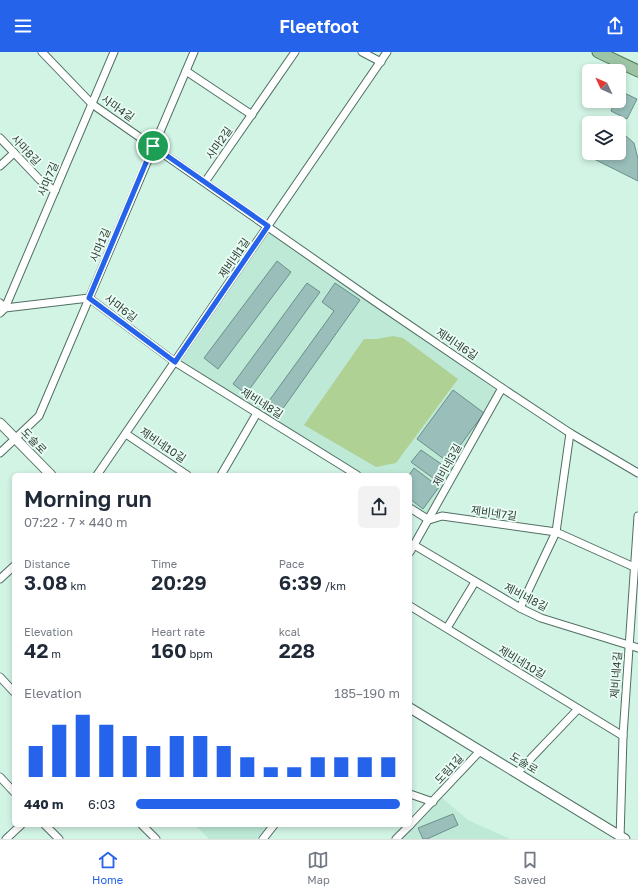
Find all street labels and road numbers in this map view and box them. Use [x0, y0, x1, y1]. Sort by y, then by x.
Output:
street label: 사마4길 [99, 92, 137, 124]
street label: 사마2길 [203, 124, 234, 161]
street label: 사마8길 [9, 132, 44, 168]
street label: 사마7길 [34, 160, 61, 198]
street label: 사마1길 [87, 226, 112, 264]
street label: 제비네1길 [215, 235, 252, 280]
street label: 사마6길 [103, 291, 140, 324]
street label: 제비네6길 [434, 325, 480, 362]
street label: 제비네8길 [239, 385, 286, 421]
street label: 제비네10길 [138, 424, 189, 465]
street label: 도솔로 [19, 425, 50, 456]
street label: 제비네3길 [430, 441, 464, 488]
street label: 제비네7길 [470, 503, 518, 522]
street label: 제비네8길 [502, 580, 550, 613]
street label: 제비네10길 [496, 642, 548, 681]
street label: 제비네4길 [607, 651, 624, 699]
street label: 도솔로 [508, 749, 541, 776]
street label: 도림1길 [432, 751, 466, 786]

